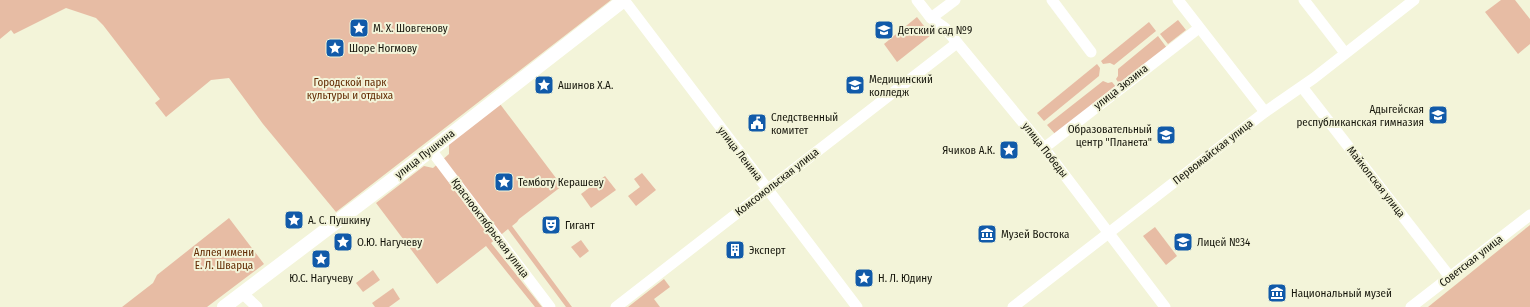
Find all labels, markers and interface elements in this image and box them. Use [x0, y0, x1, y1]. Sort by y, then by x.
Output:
place icon: М. Х. Шовгенову [348, 17, 370, 39]
school or university icon: Детский сад №9 [873, 19, 895, 41]
place label: М. Х. Шовгенову [373, 22, 448, 35]
place label: Детский сад №9 [897, 24, 972, 37]
place icon: Шоре Ногмову [324, 37, 346, 59]
place label: Шоре Ногмову [349, 42, 417, 55]
street label: улица Зюзина [1091, 62, 1151, 112]
place label: Медицинский колледж [869, 73, 933, 99]
place icon: Ашинов Х.А. [533, 74, 555, 96]
school or university icon: Медицинский колледж [844, 74, 866, 96]
park label: Городской парк культуры и отдыха [307, 76, 393, 102]
place label: Ашинов Х.А. [558, 79, 613, 92]
place label: Адыгейская республиканская гимназия [1296, 103, 1424, 129]
school or university icon: Адыгейская республиканская гимназия [1427, 104, 1449, 126]
place label: Следственный комитет [771, 111, 838, 137]
public building icon: Следственный комитет [746, 112, 768, 134]
street label: Первомайская улица [1170, 117, 1256, 187]
street label: улица Победы [1019, 120, 1071, 180]
place label: Образовательный центр "Планета" [1068, 123, 1152, 149]
street label: улица Ленина [715, 124, 765, 184]
school or university icon: Образовательный центр "Планета" [1155, 124, 1177, 146]
street label: улица Пушкина [393, 127, 457, 181]
place icon: Ячиков А.К. [998, 139, 1020, 161]
place label: Ячиков А.К. [942, 144, 995, 157]
street label: Майкопская улица [1344, 144, 1408, 220]
street label: Комсомольская улица [733, 145, 821, 219]
place icon: Темботу Керашеву [493, 171, 515, 193]
street label: Краснооктябрьская улица [448, 176, 532, 280]
place label: Темботу Керашеву [518, 176, 604, 189]
place icon: А. С. Пушкину [283, 209, 305, 231]
place label: А. С. Пушкину [308, 214, 371, 227]
theatre icon: Гигант [540, 214, 562, 236]
place label: Гигант [565, 219, 595, 232]
museum icon: Музей Востока [976, 223, 998, 245]
place label: Музей Востока [1001, 228, 1069, 241]
place icon: О.Ю. Нагучеву [332, 231, 354, 253]
school or university icon: Лицей №34 [1172, 231, 1194, 253]
street label: Советская улица [1437, 232, 1505, 290]
place label: О.Ю. Нагучеву [357, 236, 422, 249]
place label: Лицей №34 [1197, 236, 1251, 249]
building icon: Эксперт [724, 239, 746, 261]
place label: Эксперт [749, 244, 786, 257]
park label: Аллея имени Е. Л. Шварца [194, 246, 254, 272]
place icon: Ю.С. Нагучеву [310, 248, 332, 270]
place icon: Н. Л. Юдину [853, 267, 875, 289]
place label: Ю.С. Нагучеву [289, 272, 353, 285]
place label: Н. Л. Юдину [878, 272, 932, 285]
museum icon: Национальный музей [1266, 282, 1288, 304]
place label: Национальный музей [1291, 287, 1392, 300]

